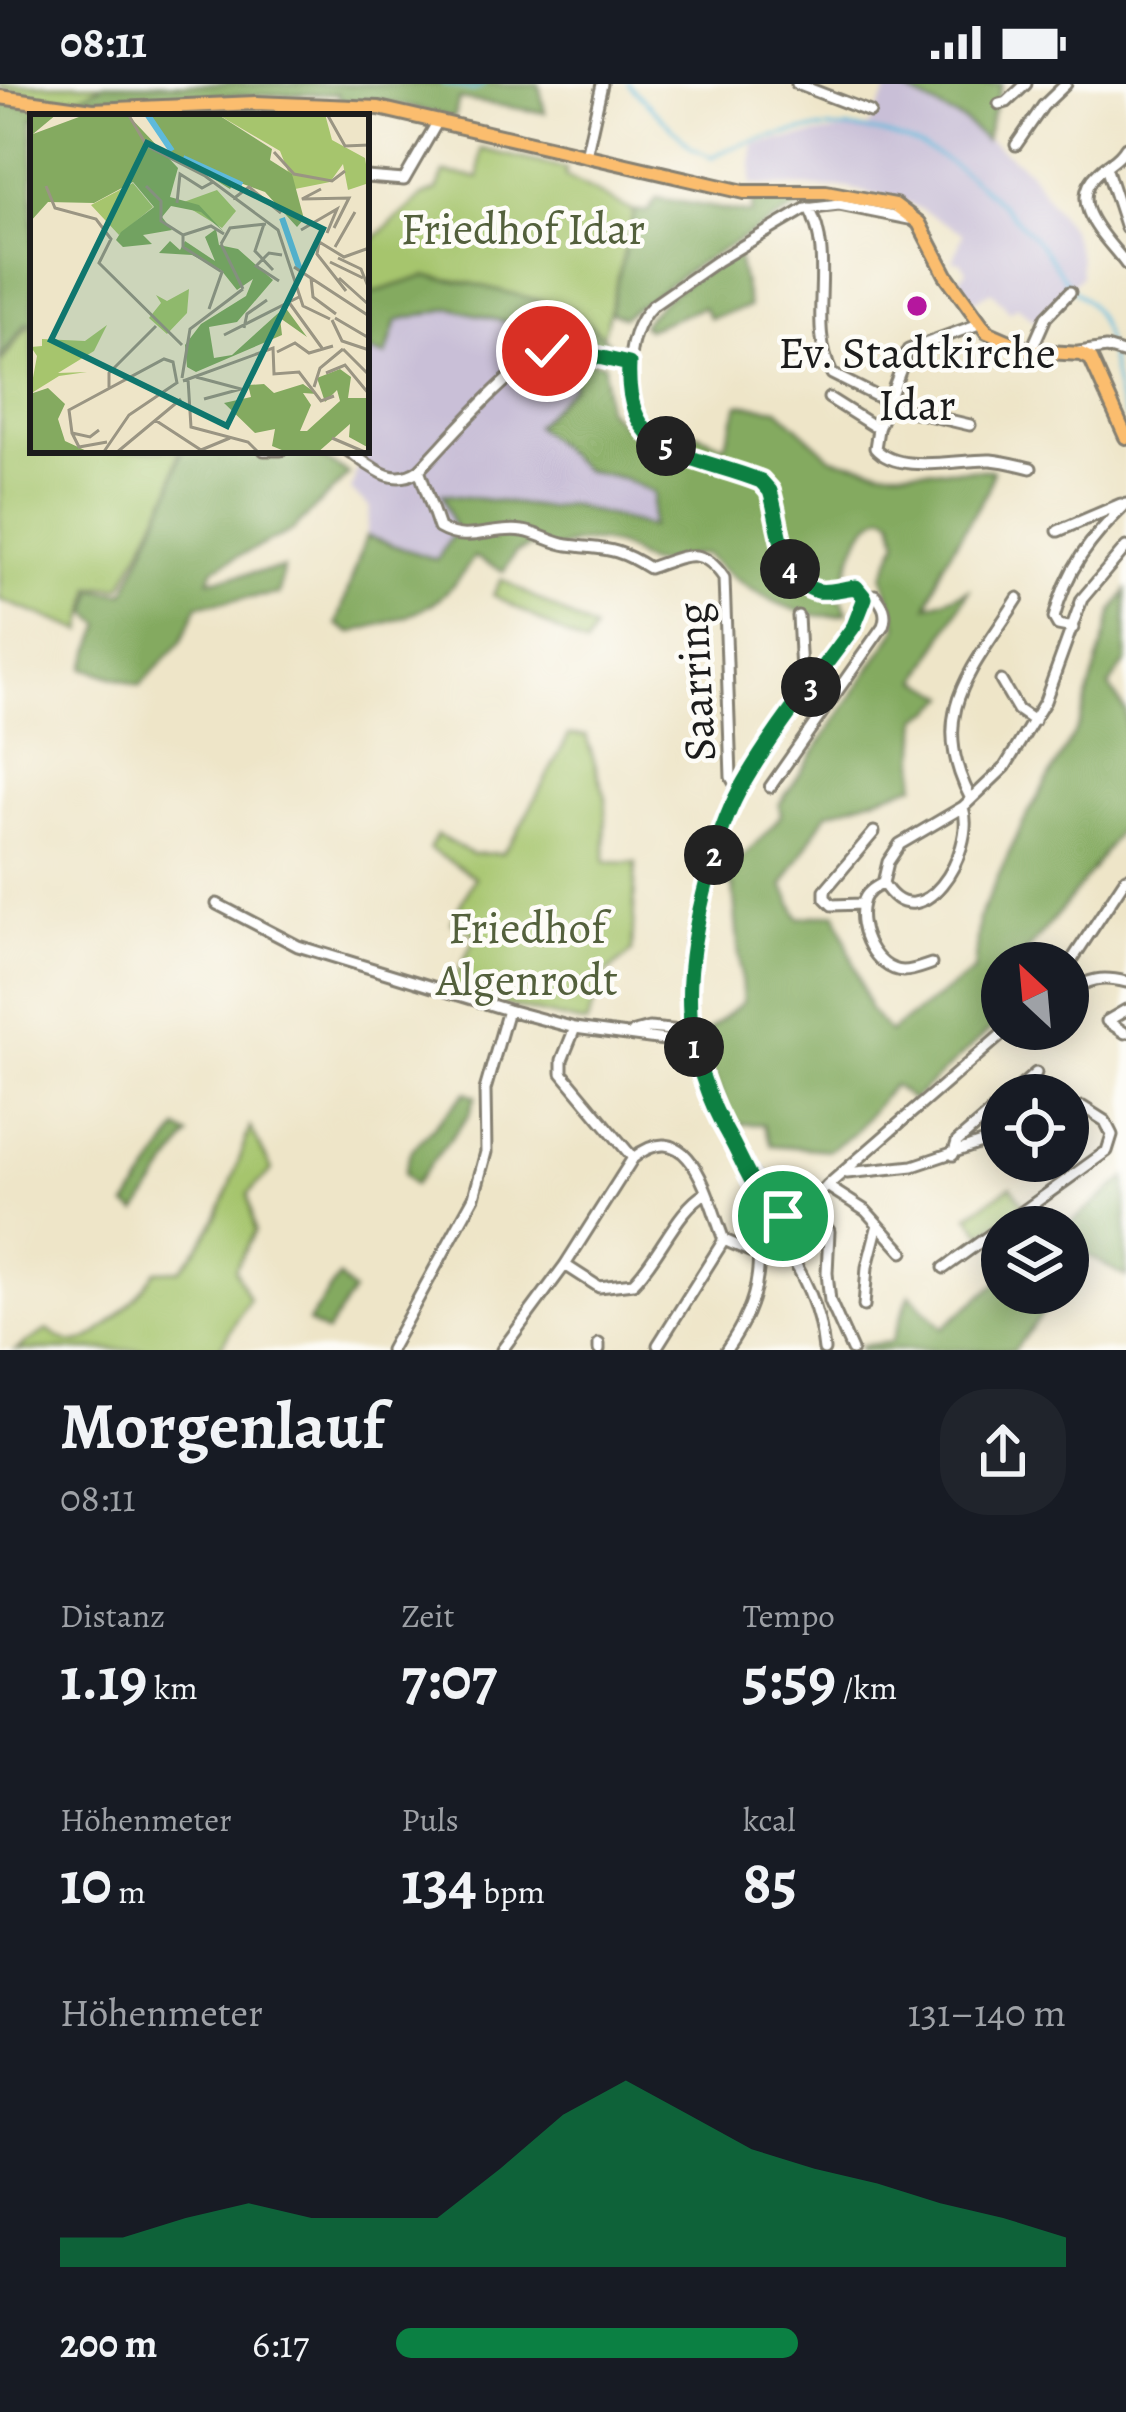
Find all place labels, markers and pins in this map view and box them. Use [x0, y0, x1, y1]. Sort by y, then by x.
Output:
marker: Ev. Stadtkirche Idar [904, 293, 930, 319]
pin [496, 300, 598, 402]
place label: Ev. Stadtkirche Idar [778, 322, 1056, 436]
pin: 5 [636, 416, 696, 476]
pin: 4 [760, 539, 820, 599]
pin: 3 [781, 657, 841, 717]
pin: 2 [684, 825, 744, 885]
pin: 1 [664, 1017, 724, 1077]
pin [732, 1165, 834, 1267]

